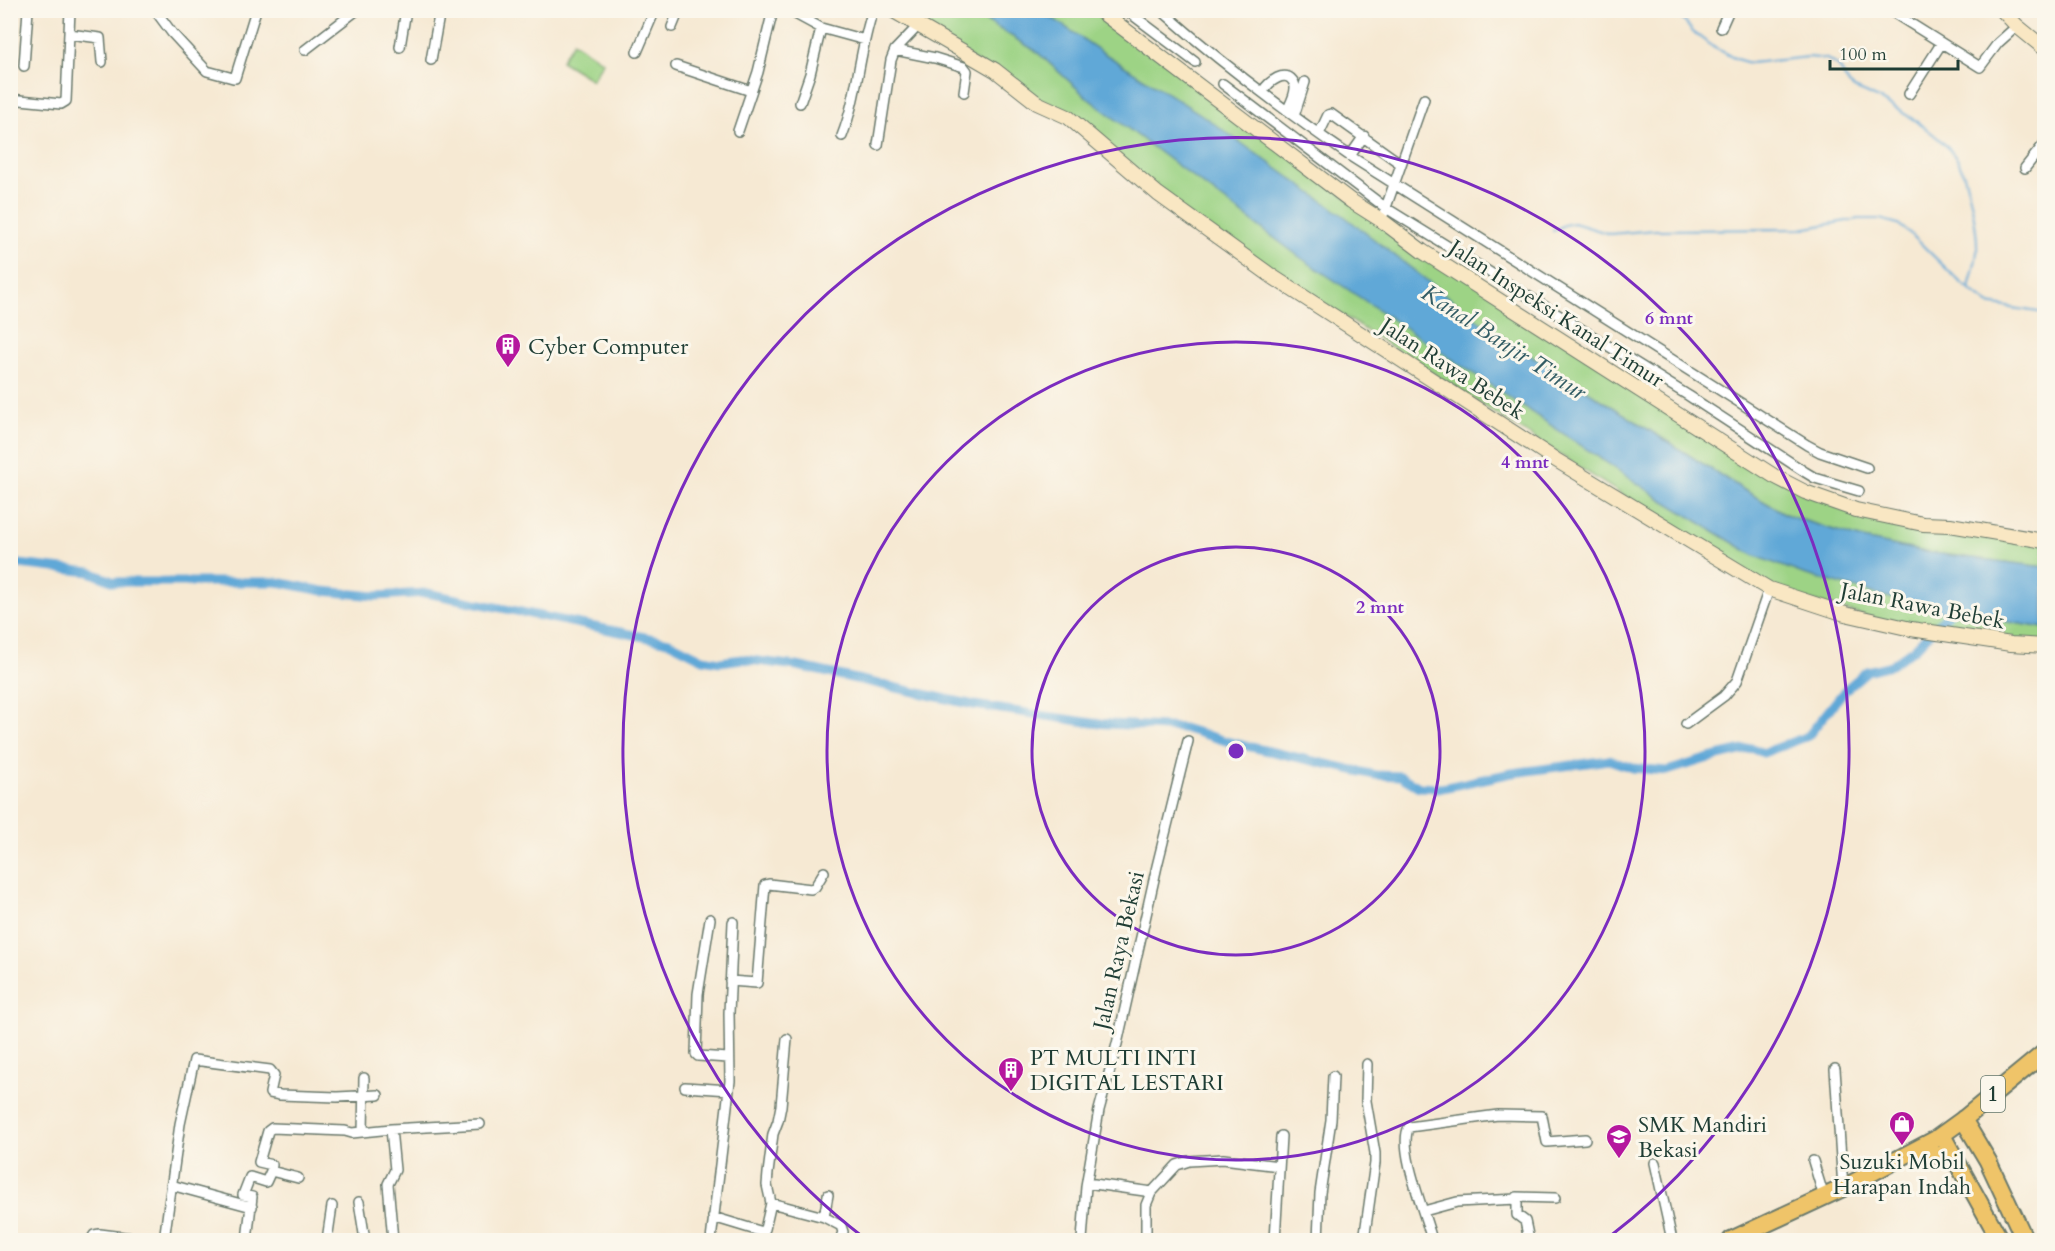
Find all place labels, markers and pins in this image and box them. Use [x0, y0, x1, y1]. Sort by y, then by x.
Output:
building icon: Cyber Computer [493, 331, 523, 369]
place label: Cyber Computer [528, 332, 689, 362]
centre of rings [1226, 741, 1246, 761]
place label: PT MULTI INTI DIGITAL LESTARI [1030, 1043, 1224, 1098]
building icon: PT MULTI INTI DIGITAL LESTARI [996, 1055, 1026, 1093]
shop icon: Suzuki Mobil Harapan Indah [1887, 1109, 1917, 1147]
place label: SMK Mandiri Bekasi [1638, 1110, 1767, 1165]
school or university icon: SMK Mandiri Bekasi [1604, 1122, 1634, 1160]
place label: Suzuki Mobil Harapan Indah [1833, 1147, 1971, 1202]

